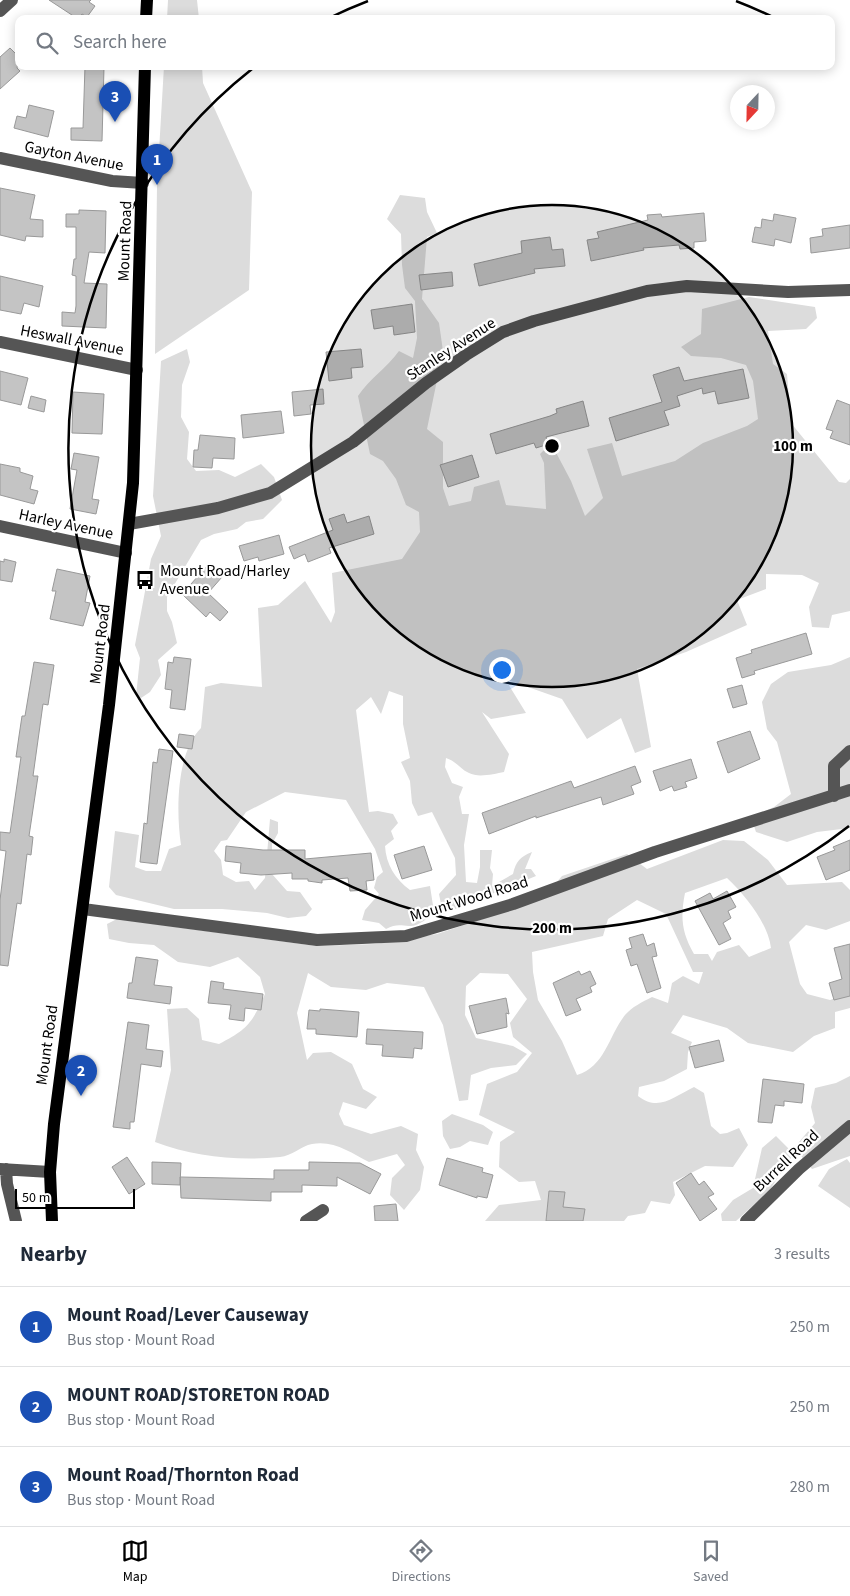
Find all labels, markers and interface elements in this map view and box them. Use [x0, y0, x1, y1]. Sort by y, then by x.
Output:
search box [15, 15, 835, 70]
icon: search [33, 29, 61, 57]
text: Search here [73, 29, 167, 56]
pin: 3 [99, 81, 131, 122]
north arrow [730, 85, 775, 130]
street label: Gayton Avenue [23, 136, 125, 176]
pin: 1 [141, 144, 173, 185]
street label: Mount Road [113, 200, 137, 282]
street label: Stanley Avenue [402, 312, 500, 386]
street label: Heswall Avenue [18, 319, 126, 361]
text: 100 m [773, 436, 813, 457]
centre of rings [543, 437, 561, 455]
street label: Harley Avenue [17, 503, 115, 545]
place label: Mount Road/Harley Avenue [160, 560, 290, 600]
bus stop icon: Mount Road/Harley Avenue [134, 569, 156, 591]
street label: Mount Road [84, 603, 116, 685]
your location [489, 657, 515, 683]
street label: Mount Wood Road [407, 871, 531, 927]
text: 200 m [532, 918, 572, 939]
street label: Mount Road [30, 1004, 64, 1086]
pin: 2 [65, 1055, 97, 1096]
street label: Burrell Road [748, 1125, 824, 1197]
scale bar [15, 1186, 135, 1209]
text: 50 m [22, 1188, 50, 1208]
text: Nearby [20, 1239, 87, 1269]
text: 3 results [774, 1243, 830, 1265]
text: Mount Road/Lever Causeway [67, 1302, 309, 1329]
text: 1 [32, 1316, 40, 1338]
text: 250 m [790, 1316, 830, 1338]
text: Bus stop · Mount Road [67, 1329, 215, 1351]
text: MOUNT ROAD/STORETON ROAD [67, 1382, 330, 1409]
text: 2 [32, 1396, 40, 1418]
text: 250 m [790, 1396, 830, 1418]
text: Bus stop · Mount Road [67, 1409, 215, 1431]
text: Mount Road/Thornton Road [67, 1462, 299, 1489]
text: 3 [32, 1476, 40, 1498]
text: 280 m [790, 1476, 830, 1498]
text: Bus stop · Mount Road [67, 1489, 215, 1511]
tab: Map [121, 1537, 149, 1587]
tab: Directions [391, 1537, 451, 1587]
tab: Saved [693, 1537, 729, 1587]

